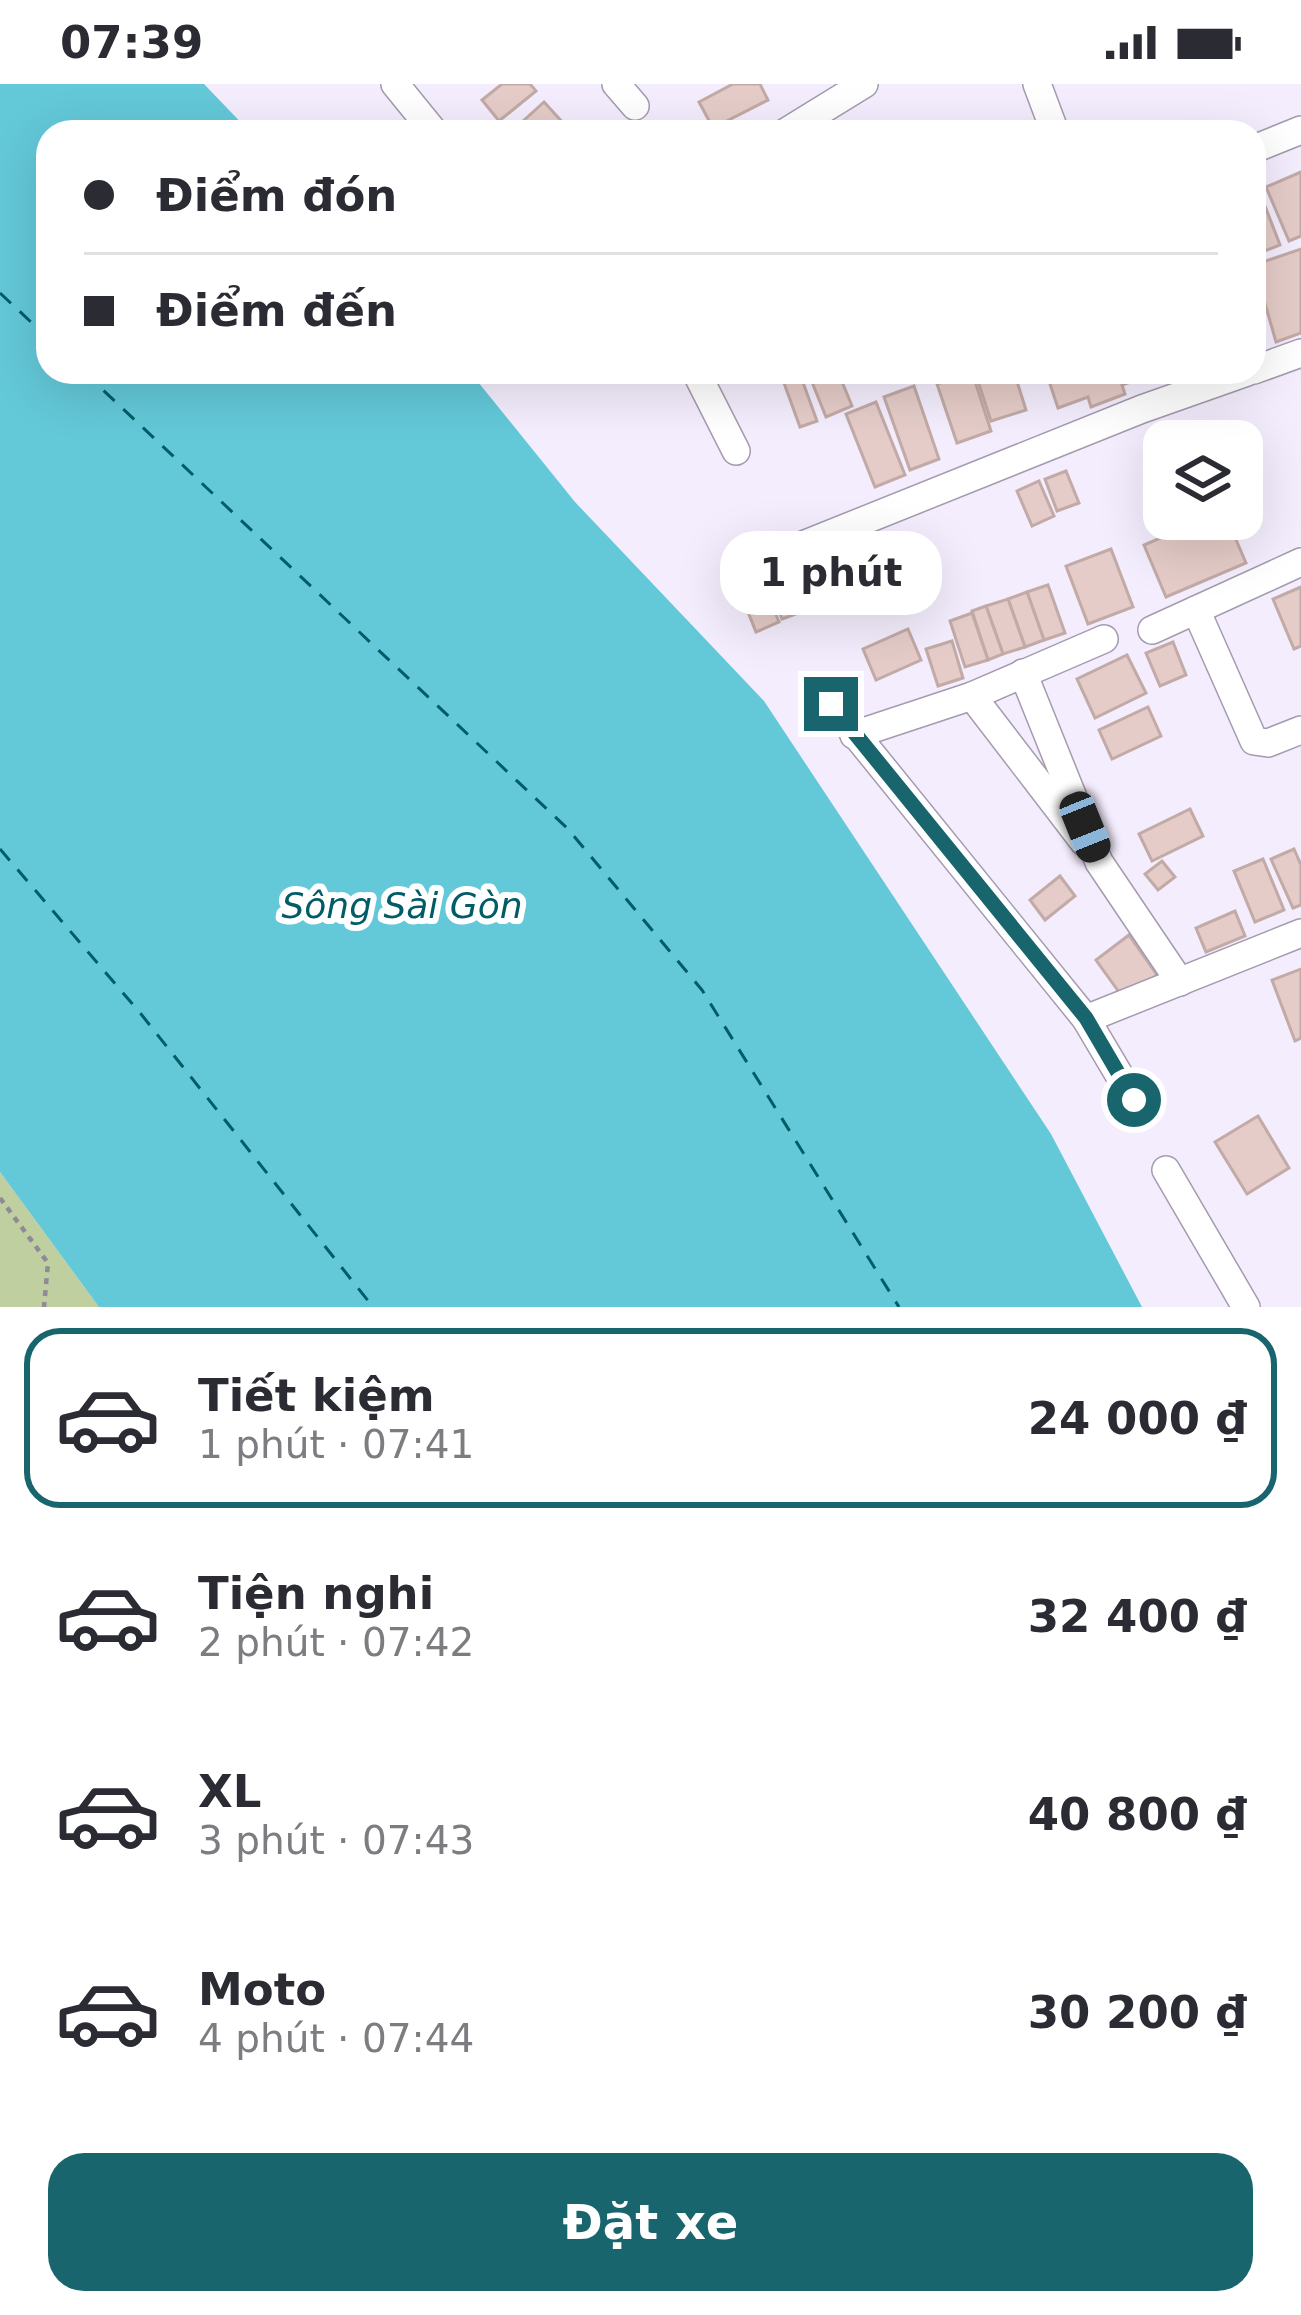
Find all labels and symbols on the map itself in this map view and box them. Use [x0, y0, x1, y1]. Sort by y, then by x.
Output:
callout: 1 phút [720, 530, 942, 614]
route end [804, 677, 858, 731]
car [1055, 787, 1115, 867]
water label: Sông Sài Gòn [281, 885, 523, 926]
route start [1107, 1073, 1161, 1127]

